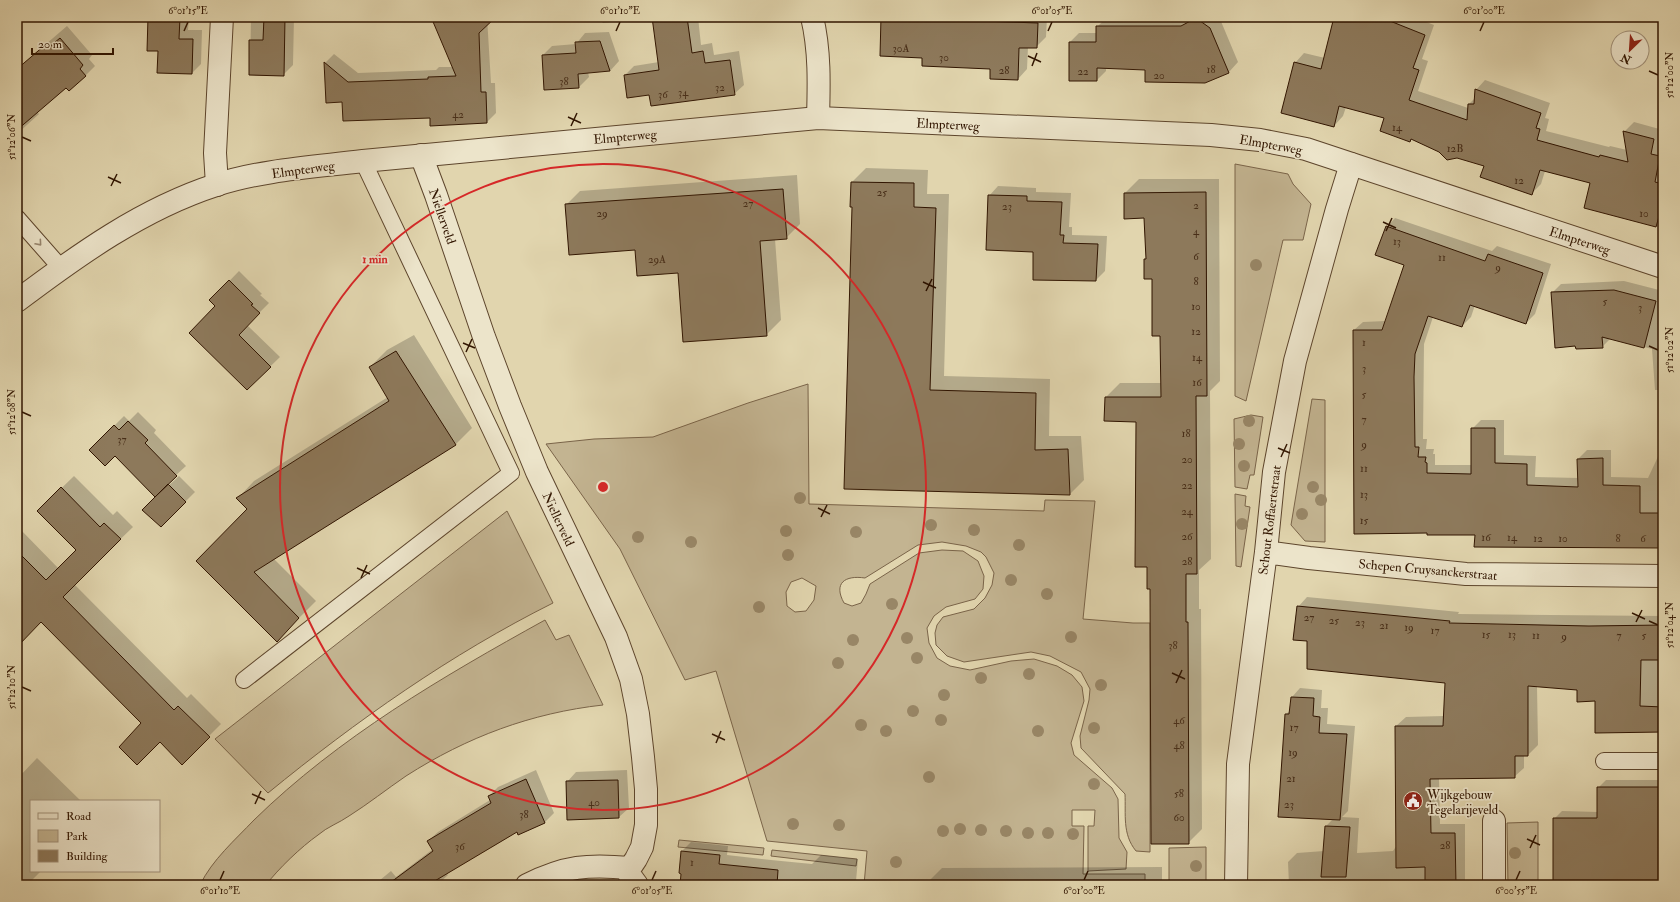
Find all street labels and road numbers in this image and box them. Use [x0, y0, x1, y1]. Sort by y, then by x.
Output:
street label: Elmpterweg [916, 115, 981, 136]
street label: Elmpterweg [593, 126, 658, 149]
street label: Elmpterweg [1238, 132, 1304, 159]
street label: Elmpterweg [271, 158, 336, 183]
street label: Niellerveld [425, 186, 459, 247]
street label: Elmpterweg [1547, 224, 1613, 260]
street label: Schout Roffaertstraat [1255, 464, 1285, 576]
street label: Niellerveld [539, 490, 578, 550]
street label: Schepen Cruysanckerstraat [1358, 556, 1498, 585]

